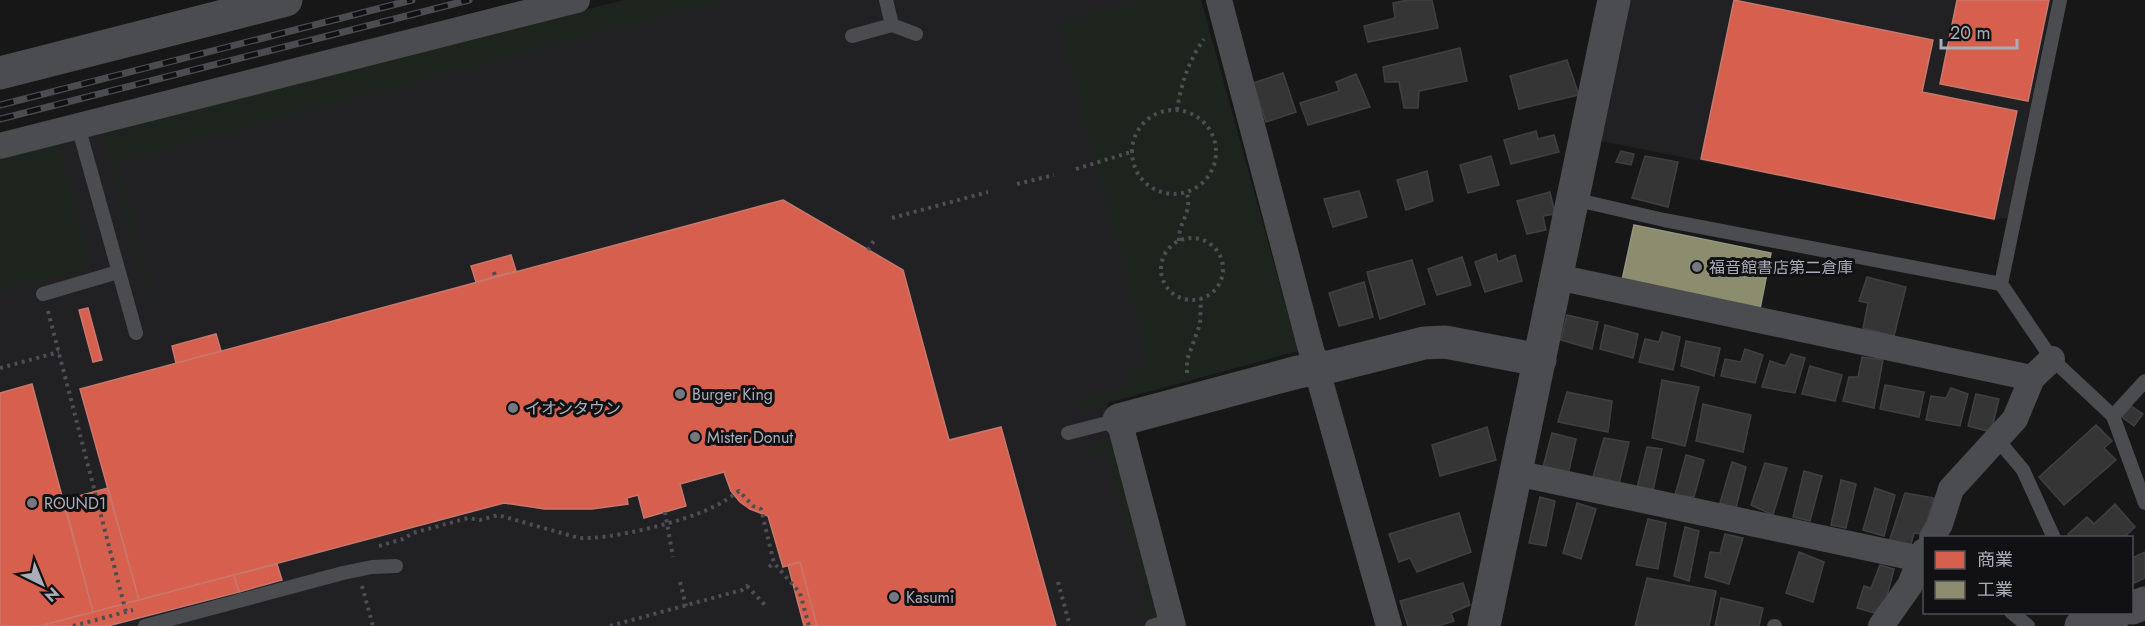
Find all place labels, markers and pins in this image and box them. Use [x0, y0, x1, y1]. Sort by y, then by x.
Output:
place label: 福音館書店第二倉庫 [1709, 256, 1853, 279]
marker: 福音館書店第二倉庫 [1690, 260, 1704, 274]
place label: Burger King [692, 383, 773, 406]
marker: Burger King [673, 387, 687, 401]
place label: イオンタウン [525, 397, 621, 420]
marker: イオンタウン [506, 401, 520, 415]
place label: Mister Donut [707, 426, 793, 449]
marker: Mister Donut [688, 430, 702, 444]
place label: ROUND1 [44, 492, 106, 515]
marker: ROUND1 [25, 496, 39, 510]
place label: Kasumi [906, 586, 954, 609]
marker: Kasumi [887, 590, 901, 604]

